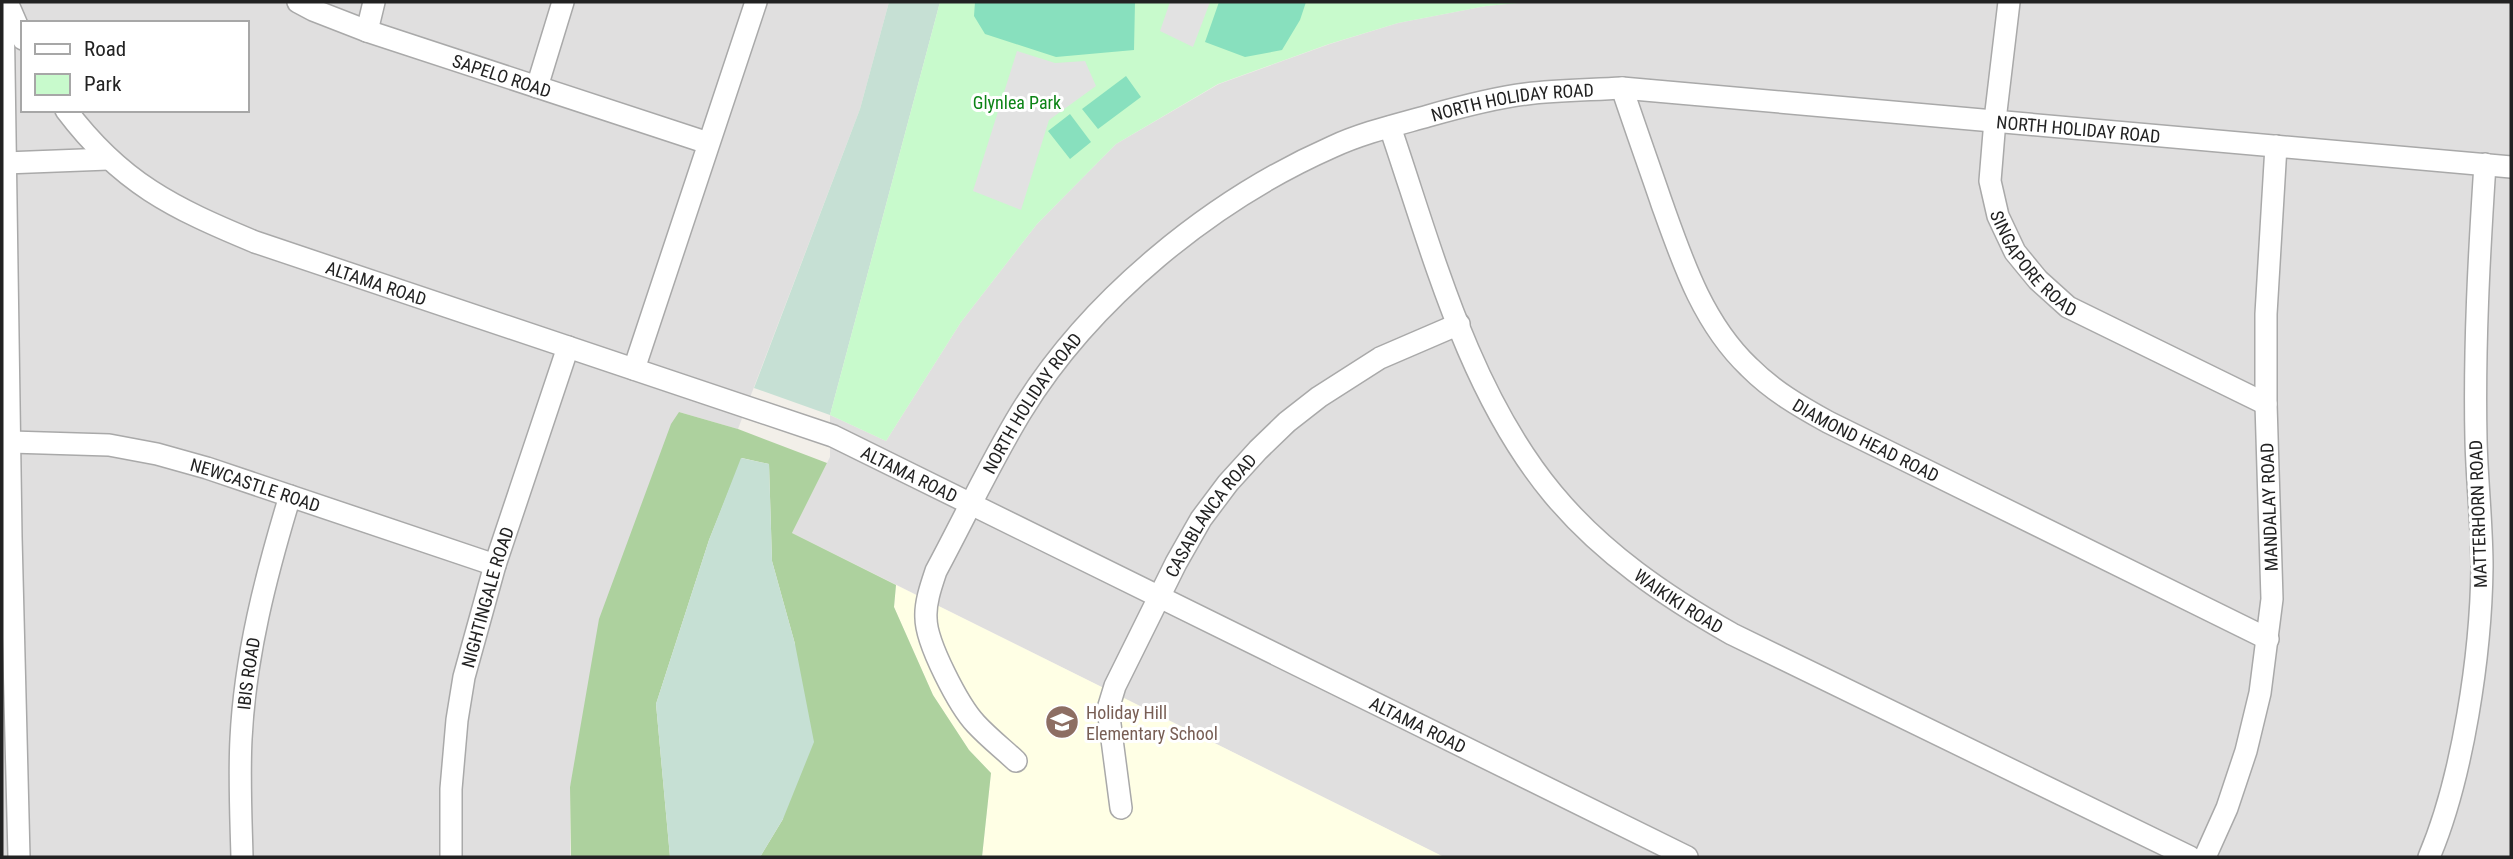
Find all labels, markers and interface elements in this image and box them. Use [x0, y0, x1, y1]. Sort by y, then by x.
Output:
legend [21, 21, 248, 112]
text: Road [84, 37, 126, 61]
street label: SAPELO ROAD [450, 49, 554, 101]
text: Park [84, 72, 122, 96]
street label: NORTH HOLIDAY ROAD [1429, 79, 1594, 125]
park label: Glynlea Park [973, 92, 1061, 113]
street label: NORTH HOLIDAY ROAD [1995, 111, 2161, 146]
street label: SINGAPORE ROAD [1987, 209, 2081, 320]
street label: ALTAMA ROAD [323, 256, 429, 309]
street label: NORTH HOLIDAY ROAD [978, 328, 1086, 477]
street label: DIAMOND HEAD ROAD [1789, 394, 1943, 486]
street label: MATTERHORN ROAD [2465, 440, 2491, 588]
street label: ALTAMA ROAD [858, 441, 961, 506]
street label: MANDALAY ROAD [2256, 442, 2282, 572]
street label: CASABLANCA ROAD [1160, 449, 1260, 580]
street label: NEWCASTLE ROAD [188, 453, 323, 516]
street label: NIGHTINGALE ROAD [457, 524, 518, 670]
street label: WAIKIKI ROAD [1630, 564, 1727, 637]
street label: IBIS ROAD [233, 635, 264, 711]
street label: ALTAMA ROAD [1366, 692, 1470, 757]
place label: Holiday Hill Elementary School [1086, 702, 1218, 744]
school or university icon: Holiday Hill Elementary School [1043, 703, 1081, 741]

